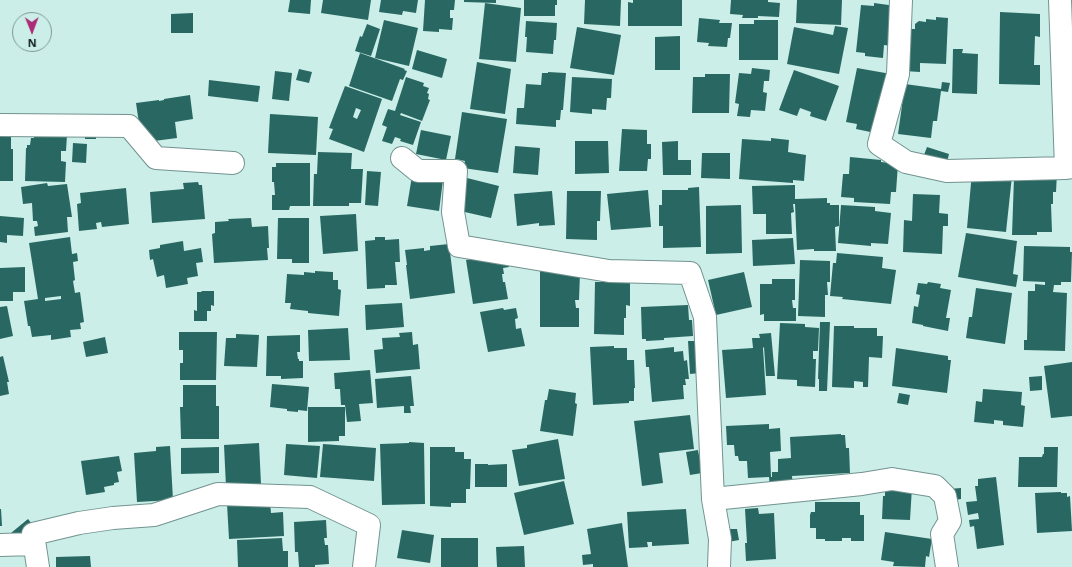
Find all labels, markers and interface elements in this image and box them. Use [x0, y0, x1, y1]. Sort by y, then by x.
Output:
north arrow [12, 12, 52, 52]
text: N [28, 36, 37, 51]

